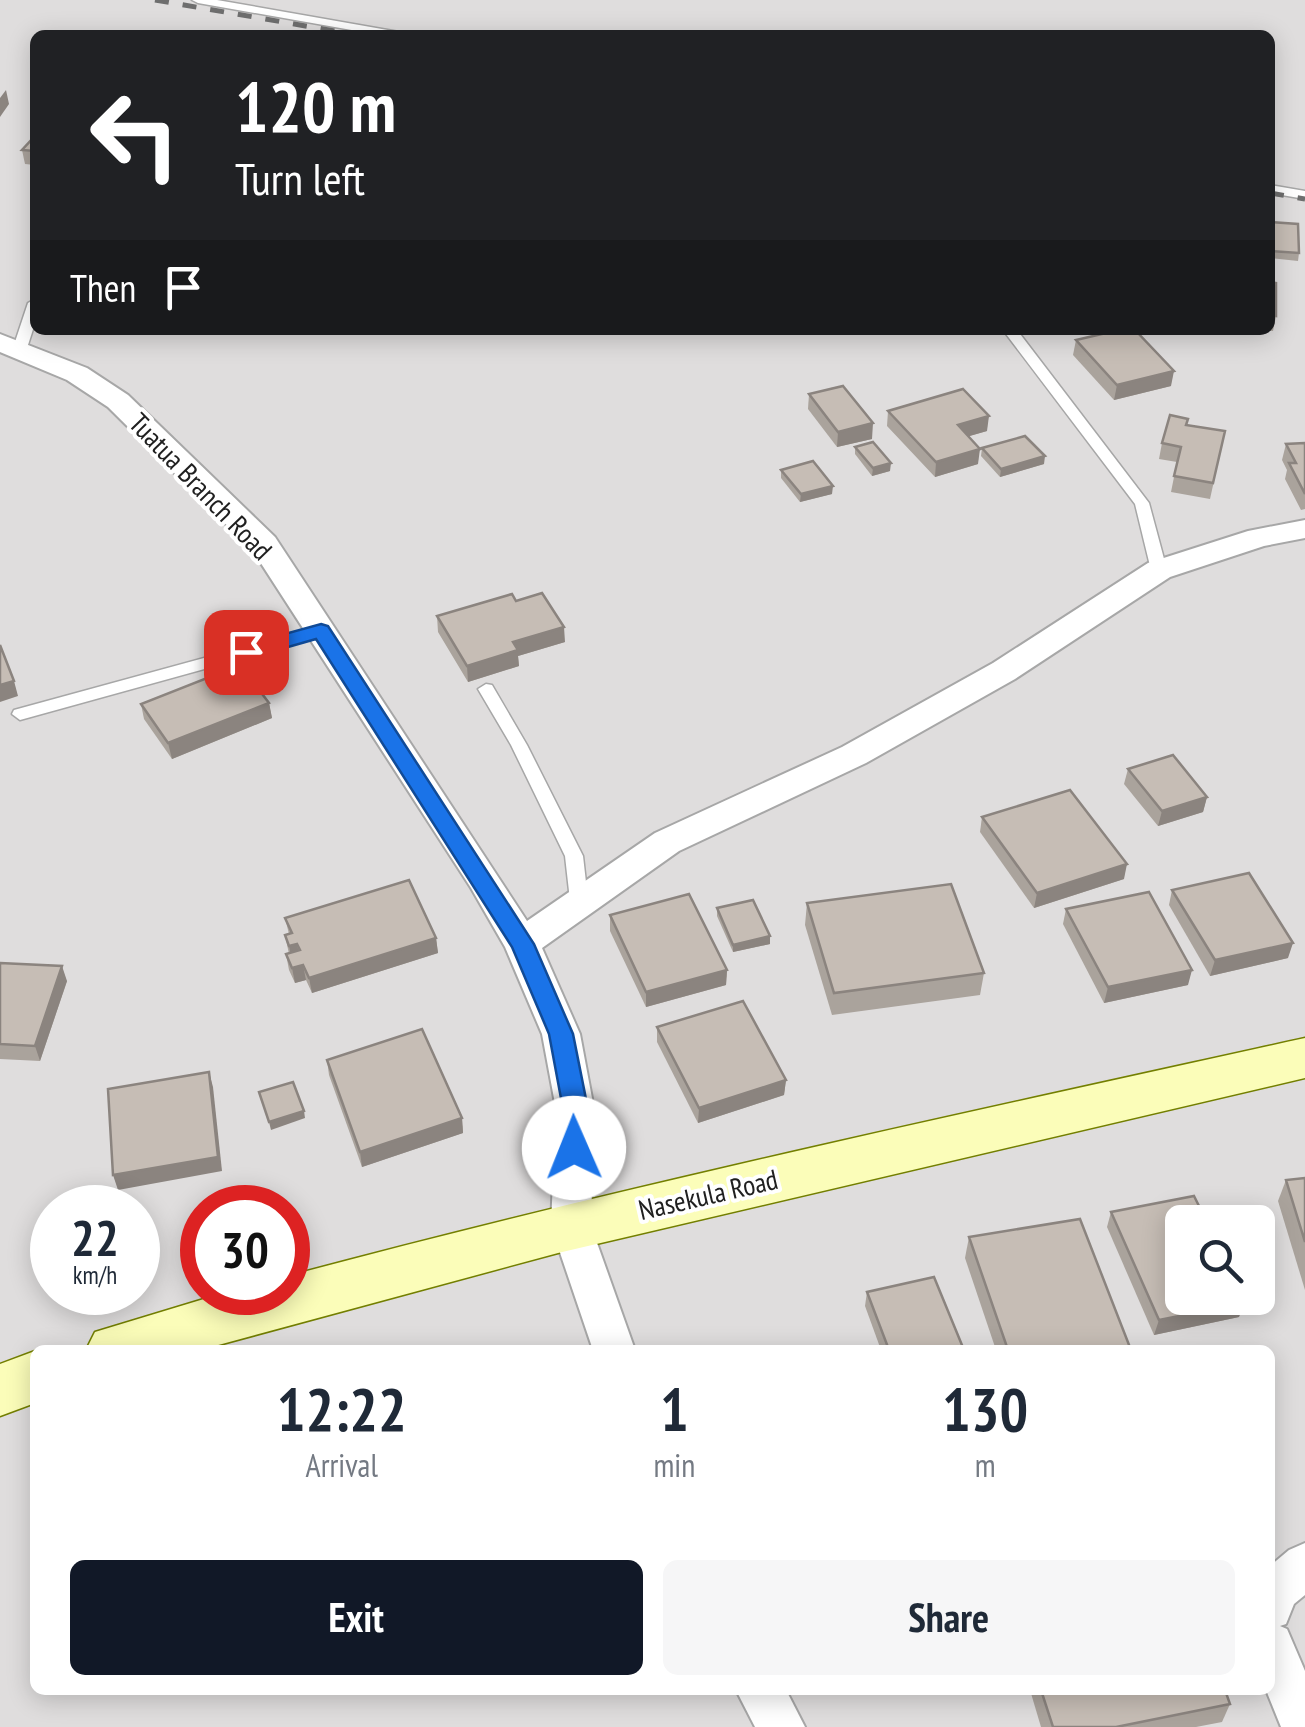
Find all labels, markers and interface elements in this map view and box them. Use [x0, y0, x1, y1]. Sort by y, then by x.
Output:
text: 120 m [235, 61, 396, 151]
icon: left [70, 70, 200, 200]
text: Turn left [235, 149, 365, 207]
icon: arrive [156, 260, 211, 315]
text: Then [70, 263, 136, 312]
street label: Tuatua Branch Road [121, 405, 281, 567]
pin [204, 610, 289, 695]
icon: arrive [219, 625, 274, 680]
position arrow [522, 1096, 626, 1200]
street label: Nasekula Road [635, 1160, 781, 1228]
speed limit sign: 30 [180, 1185, 310, 1315]
text: 22 [71, 1205, 119, 1270]
map controls [1165, 1205, 1275, 1315]
button: search [1165, 1205, 1275, 1315]
text: km/h [73, 1259, 117, 1291]
text: 12:22 [277, 1370, 407, 1448]
text: 1 [660, 1370, 689, 1448]
text: 130 [942, 1370, 1028, 1448]
text: Arrival [306, 1444, 378, 1486]
text: min [653, 1444, 695, 1486]
text: m [975, 1444, 996, 1486]
button: Exit [70, 1560, 643, 1675]
button: Share [663, 1560, 1235, 1675]

